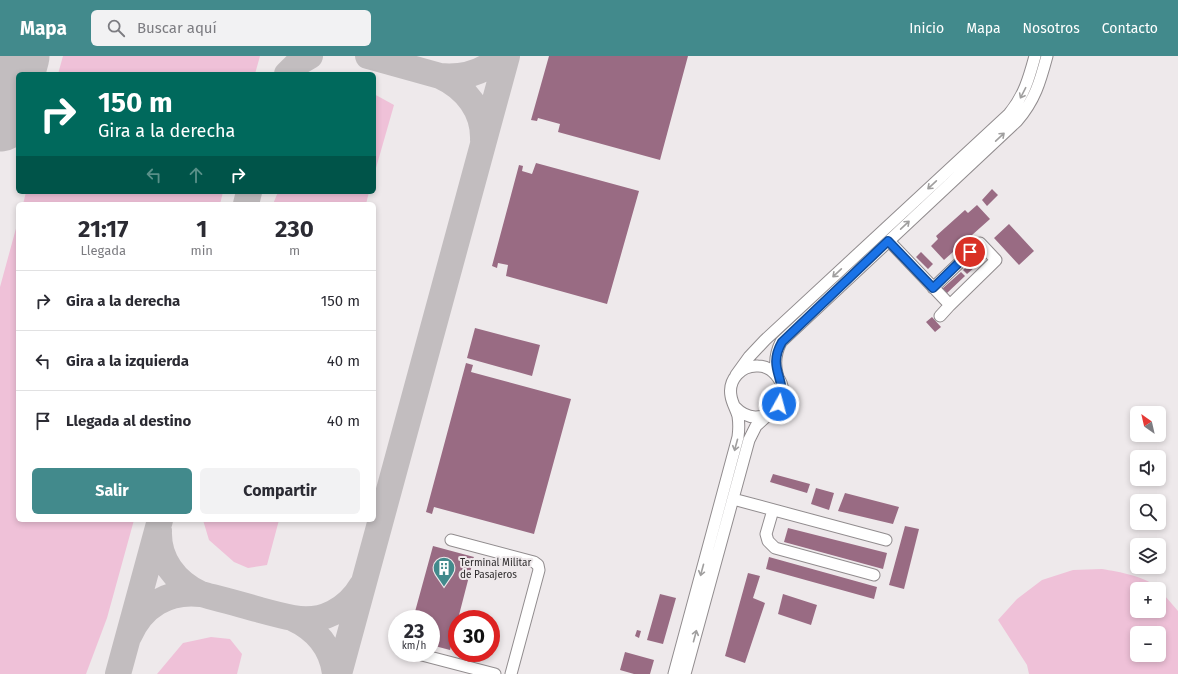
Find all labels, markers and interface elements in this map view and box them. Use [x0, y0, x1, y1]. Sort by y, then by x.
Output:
search box [91, 10, 371, 46]
text: Mapa [20, 17, 67, 40]
icon: search [105, 17, 127, 39]
text: Buscar aquí [137, 19, 217, 37]
text: Inicio [909, 20, 944, 37]
text: Mapa [966, 20, 1001, 37]
text: Nosotros [1023, 20, 1080, 37]
text: Contacto [1102, 20, 1158, 37]
text: 150 m [98, 86, 173, 119]
one-way arrow [1019, 87, 1026, 99]
icon: right [32, 88, 84, 140]
text: Gira a la derecha [98, 120, 235, 142]
one-way arrow [995, 132, 1005, 142]
icon: left [143, 164, 165, 186]
icon: ahead [185, 164, 207, 186]
icon: right [227, 164, 249, 186]
one-way arrow [927, 180, 937, 189]
text: 21:17 [78, 215, 128, 243]
text: 1 [196, 215, 207, 243]
text: 230 [275, 215, 314, 243]
one-way arrow [900, 221, 910, 230]
pin [953, 235, 987, 269]
icon: arrive [959, 241, 981, 263]
text: Llegada [80, 243, 126, 258]
text: min [191, 243, 213, 258]
text: m [289, 243, 300, 258]
one-way arrow [832, 269, 842, 278]
icon: right [32, 290, 54, 312]
text: Gira a la derecha [66, 292, 180, 310]
text: 150 m [321, 292, 360, 310]
icon: left [32, 350, 54, 372]
text: Gira a la izquierda [66, 352, 189, 370]
text: 40 m [327, 352, 360, 370]
position arrow [758, 383, 800, 425]
north arrow [1130, 406, 1166, 442]
map controls [1130, 406, 1166, 662]
icon: arrive [32, 410, 54, 432]
text: Llegada al destino [66, 412, 191, 430]
text: 40 m [327, 412, 360, 430]
one-way arrow [732, 438, 739, 451]
button: sound [1130, 450, 1166, 486]
button: Salir [32, 468, 192, 514]
button: Compartir [200, 468, 360, 514]
button: search [1130, 494, 1166, 530]
button: layers [1130, 538, 1166, 574]
building icon: Terminal Militar de Pasajeros [431, 555, 457, 588]
place label: Terminal Militar de Pasajeros [460, 557, 531, 581]
one-way arrow [698, 564, 705, 577]
button: + [1130, 582, 1166, 618]
speed limit sign: 30 [448, 610, 500, 662]
text: 23 [404, 619, 424, 643]
button: − [1130, 626, 1166, 662]
one-way arrow [692, 630, 700, 643]
text: km/h [402, 640, 426, 652]

